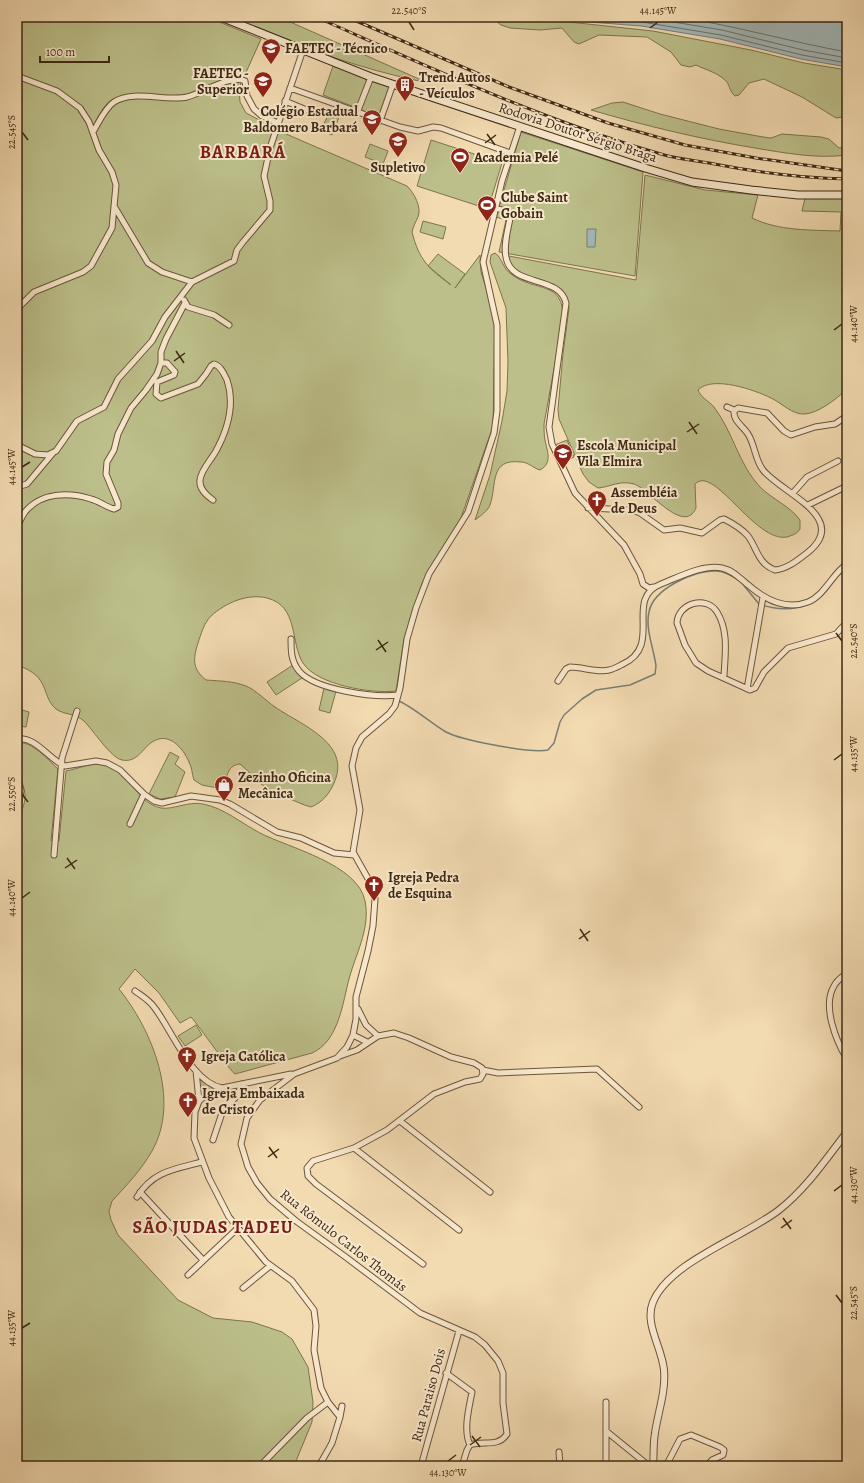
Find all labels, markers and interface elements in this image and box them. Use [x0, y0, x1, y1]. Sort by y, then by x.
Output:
text: 22.540°S [391, 4, 427, 17]
text: 44.145°W [640, 4, 677, 17]
school or university icon: FAETEC - Técnico [260, 37, 282, 65]
scale bar [40, 38, 109, 64]
place label: FAETEC - Técnico [285, 39, 388, 58]
text: 100 m [46, 44, 75, 60]
place label: FAETEC - Superior [193, 64, 249, 99]
place label: Trend Autos - Veículos [419, 68, 491, 103]
school or university icon: FAETEC - Superior [252, 70, 274, 98]
building icon: Trend Autos - Veículos [394, 74, 416, 102]
street label: Rodovia Doutor Sérgio Braga [496, 98, 660, 167]
place label: Colégio Estadual Baldomero Barbará [243, 102, 358, 137]
school or university icon: Colégio Estadual Baldomero Barbará [361, 108, 383, 136]
text: 22.545°S [5, 115, 18, 149]
school or university icon: Supletivo [387, 130, 409, 158]
district label: BARBARÁ [200, 140, 286, 164]
sports icon: Academia Pelé [449, 146, 471, 174]
place label: Academia Pelé [473, 148, 559, 167]
place label: Supletivo [370, 158, 426, 177]
place label: Clube Saint Gobain [501, 188, 568, 223]
sports icon: Clube Saint Gobain [476, 194, 498, 222]
text: 44.140°W [847, 304, 860, 343]
place label: Escola Municipal Vila Elmira [576, 436, 677, 471]
school or university icon: Escola Municipal Vila Elmira [552, 442, 574, 470]
text: 44.145°W [5, 448, 18, 485]
place label: Assembléia de Deus [610, 483, 678, 518]
church icon: Assembléia de Deus [586, 489, 608, 517]
text: 22.540°S [847, 623, 860, 659]
text: 44.135°W [847, 735, 860, 772]
place label: Zezinho Oficina Mecânica [238, 768, 331, 803]
shop icon: Zezinho Oficina Mecânica [213, 774, 235, 802]
text: 22.550°S [5, 777, 18, 811]
place label: Igreja Pedra de Esquina [388, 868, 459, 903]
church icon: Igreja Pedra de Esquina [363, 874, 385, 902]
text: 44.140°W [5, 878, 18, 917]
church icon: Igreja Católica [176, 1045, 198, 1073]
place label: Igreja Católica [201, 1047, 286, 1066]
place label: Igreja Embaixada de Cristo [202, 1084, 305, 1119]
church icon: Igreja Embaixada de Cristo [177, 1090, 199, 1118]
text: 44.130°W [847, 1166, 860, 1204]
street label: Rua Rômulo Carlos Thomás [276, 1185, 411, 1296]
district label: SÃO JUDAS TADEU [132, 1215, 294, 1239]
text: 22.545°S [847, 1286, 860, 1320]
text: 44.135°W [5, 1309, 18, 1346]
street label: Rua Paraiso Dois [407, 1346, 450, 1444]
text: 44.130°W [429, 1466, 467, 1479]

